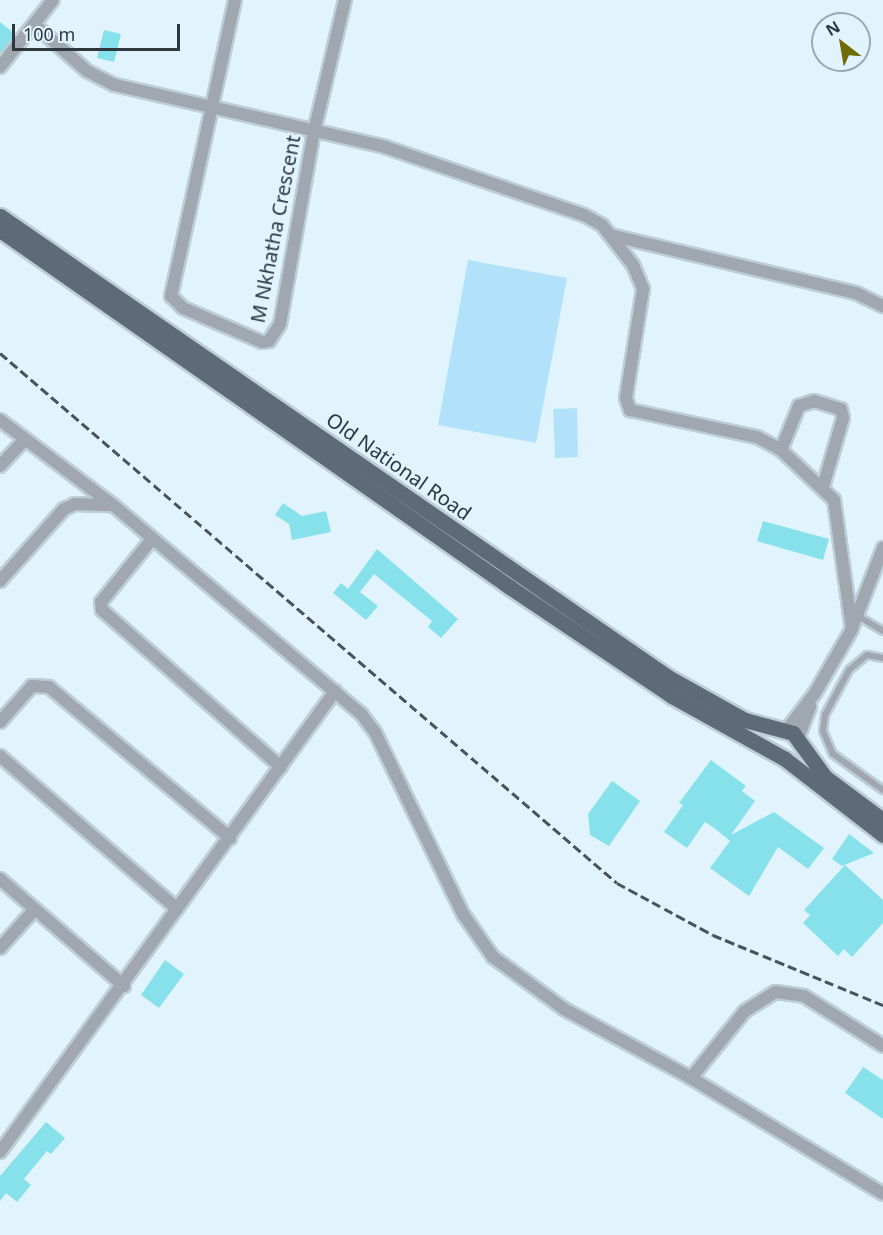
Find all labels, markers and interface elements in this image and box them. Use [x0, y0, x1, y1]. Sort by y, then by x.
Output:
scale bar [15, 12, 183, 50]
north arrow [811, 12, 871, 72]
text: N [822, 16, 844, 41]
text: 100 m [23, 22, 75, 46]
street label: M Nkhatha Crescent [245, 133, 305, 325]
street label: Old National Road [322, 407, 476, 525]

